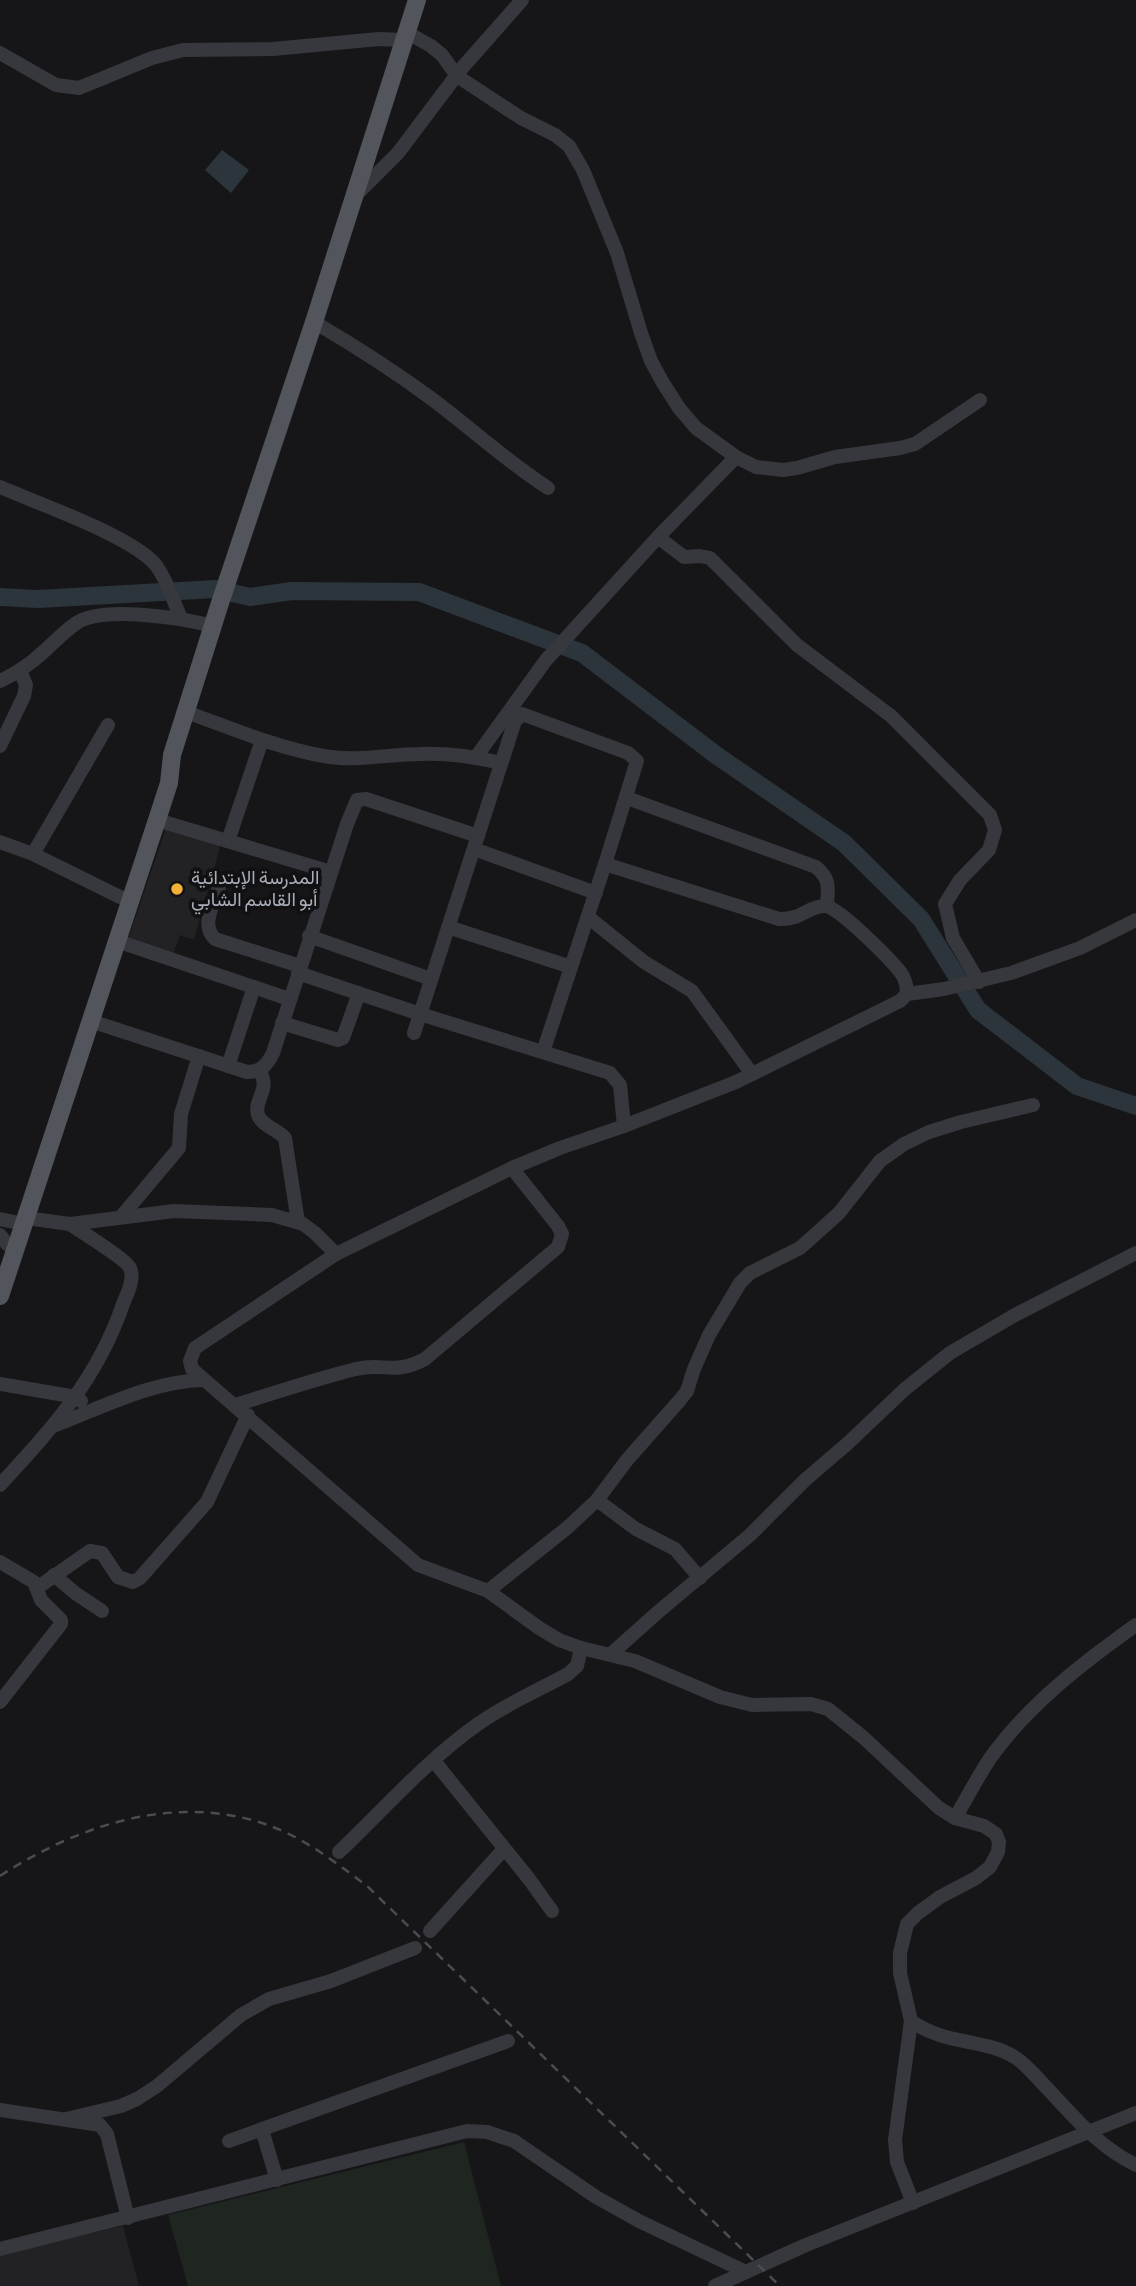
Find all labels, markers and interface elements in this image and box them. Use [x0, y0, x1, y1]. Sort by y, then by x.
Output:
place label: المدرسة الإبتدائية أبو القاسم الشابي [191, 867, 319, 915]
marker: المدرسة الإبتدائية أبو القاسم الشابي [169, 881, 185, 897]

